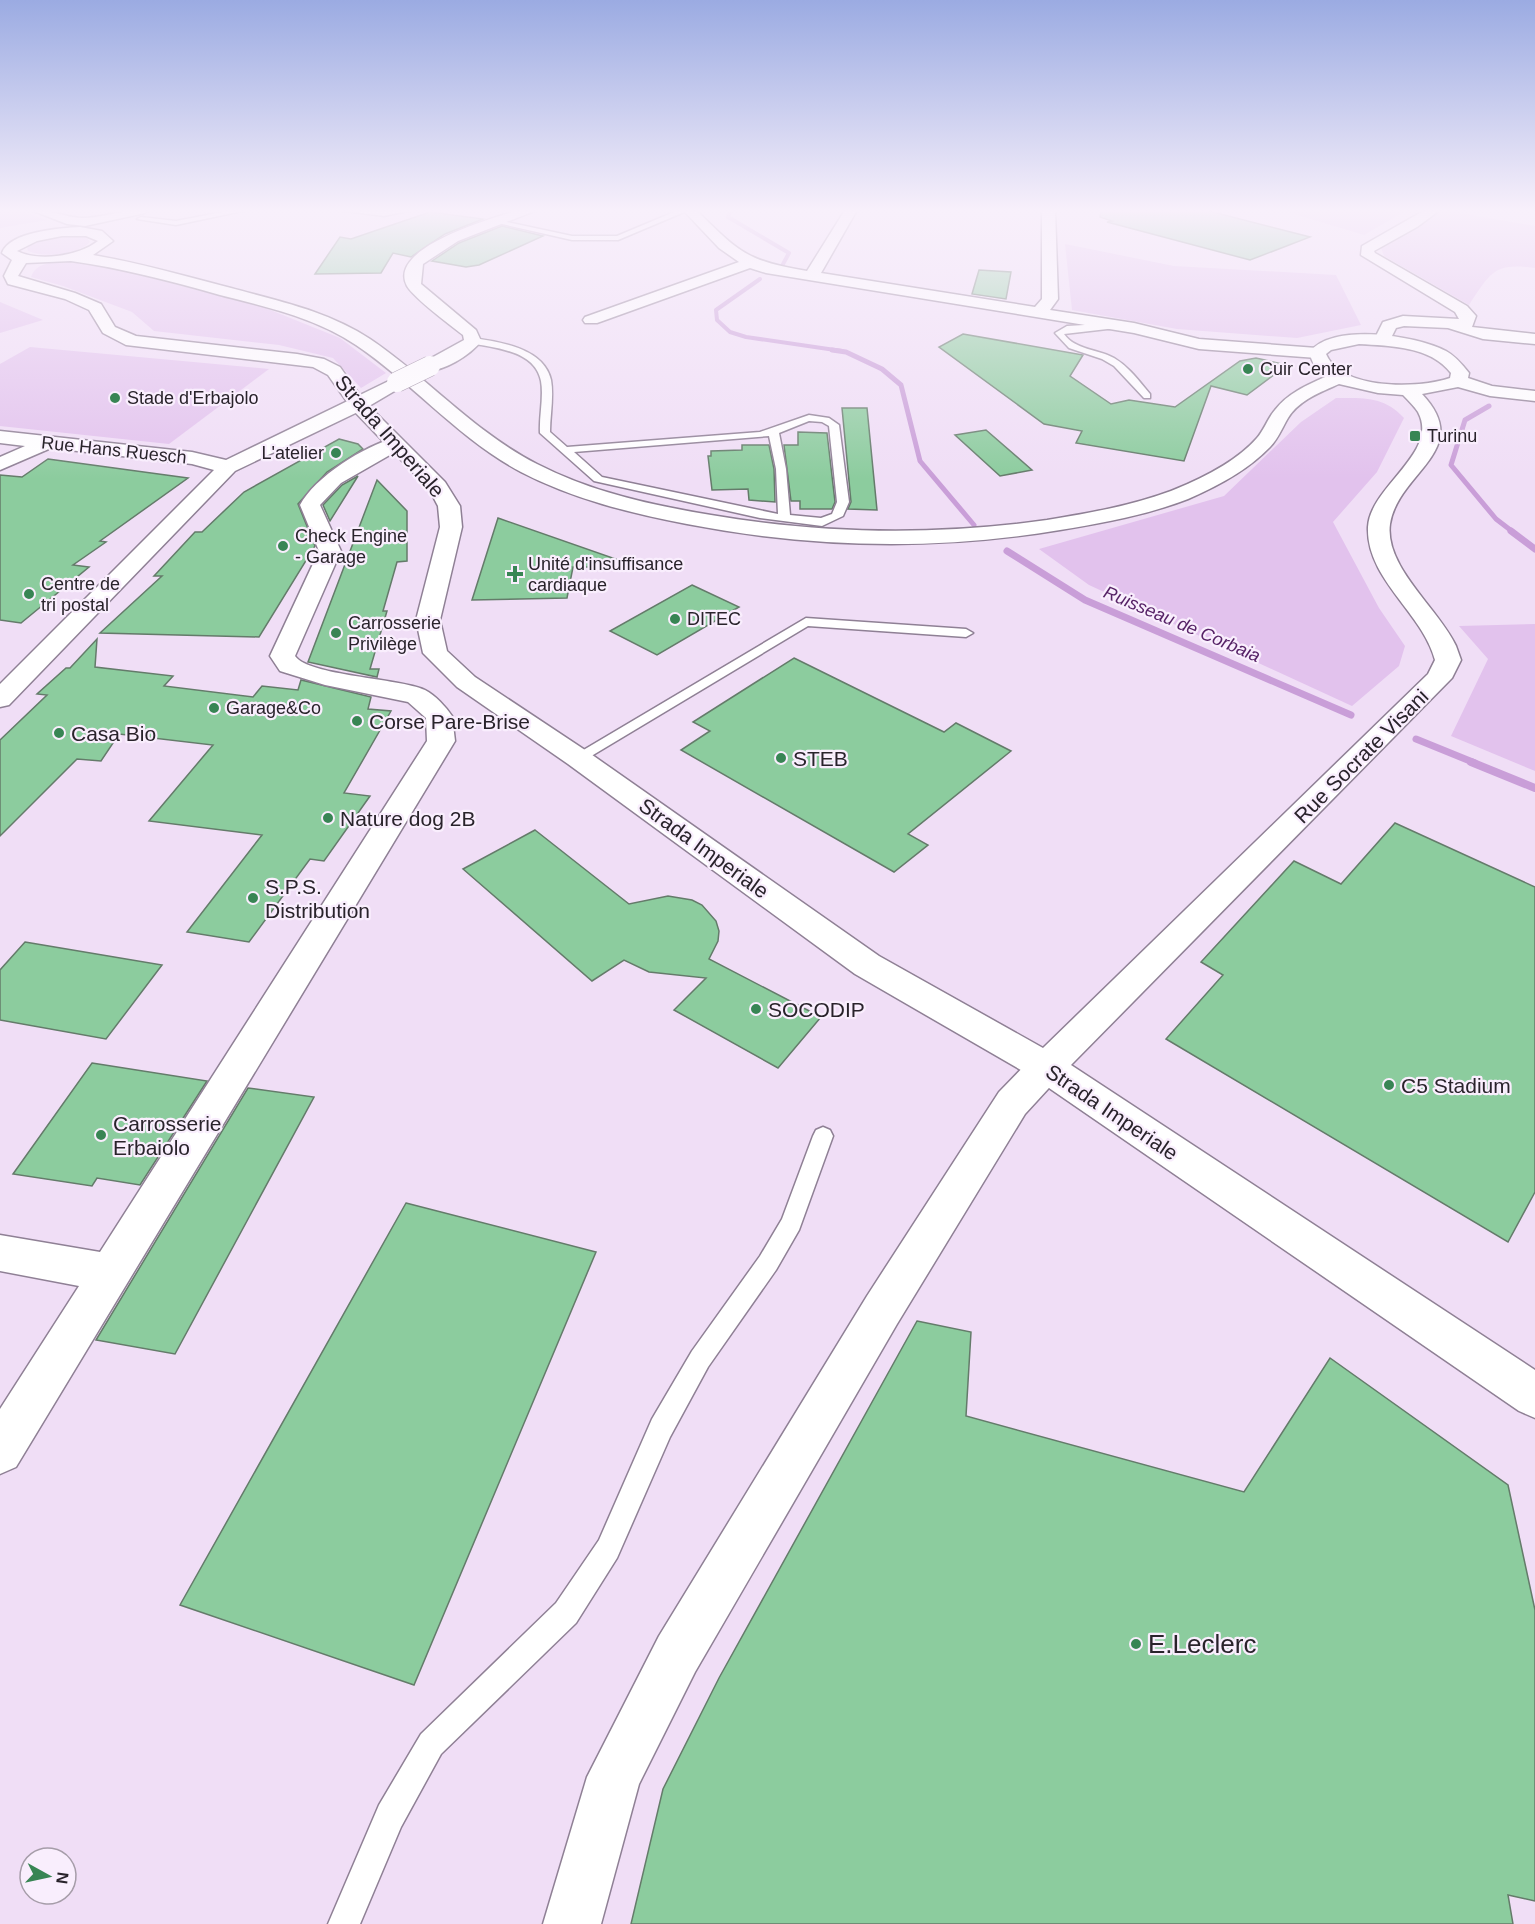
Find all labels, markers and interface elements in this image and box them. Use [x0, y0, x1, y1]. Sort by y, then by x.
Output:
place label: Cuir Center [1260, 359, 1352, 379]
marker: Cuir Center [1241, 362, 1255, 376]
street label: Strada Imperiale [331, 370, 449, 502]
place label: Stade d'Erbajolo [127, 388, 259, 408]
marker: Stade d'Erbajolo [108, 391, 122, 405]
place label: Turinu [1427, 426, 1477, 446]
marker: Turinu [1408, 429, 1422, 443]
street label: Rue Hans Ruesch [40, 432, 188, 468]
place label: L'atelier [262, 443, 324, 463]
marker: L'atelier [329, 446, 343, 460]
place label: Check Engine - Garage [295, 526, 407, 567]
marker: Check Engine - Garage [276, 539, 290, 553]
place label: Unité d'insuffisance cardiaque [528, 554, 683, 595]
marker: Unité d'insuffisance cardiaque [506, 565, 524, 583]
place label: Centre de tri postal [41, 574, 120, 615]
water label: Ruisseau de Corbaia [1101, 582, 1263, 666]
marker: Centre de tri postal [22, 587, 36, 601]
place label: DITEC [687, 609, 741, 629]
marker: DITEC [668, 612, 682, 626]
place label: Carrosserie Privilège [348, 613, 441, 654]
marker: Carrosserie Privilège [329, 626, 343, 640]
street label: Rue Socrate Visani [1289, 684, 1433, 828]
place label: Garage&Co [226, 698, 321, 718]
marker: Garage&Co [207, 701, 221, 715]
place label: Corse Pare-Brise [369, 710, 530, 733]
marker: Corse Pare-Brise [350, 714, 364, 728]
place label: Casa Bio [71, 722, 156, 745]
marker: Casa Bio [52, 726, 66, 740]
place label: STEB [793, 747, 848, 770]
marker: STEB [774, 751, 788, 765]
street label: Strada Imperiale [635, 793, 773, 903]
place label: Nature dog 2B [340, 807, 475, 830]
marker: Nature dog 2B [321, 811, 335, 825]
place label: S.P.S. Distribution [265, 875, 370, 922]
marker: S.P.S. Distribution [246, 891, 260, 905]
place label: SOCODIP [768, 998, 865, 1021]
marker: SOCODIP [749, 1002, 763, 1016]
street label: Strada Imperiale [1042, 1059, 1182, 1165]
place label: C5 Stadium [1401, 1074, 1511, 1097]
marker: C5 Stadium [1382, 1078, 1396, 1092]
place label: Carrosserie Erbaiolo [113, 1112, 222, 1159]
marker: Carrosserie Erbaiolo [94, 1128, 108, 1142]
place label: E.Leclerc [1148, 1629, 1256, 1659]
marker: E.Leclerc [1129, 1637, 1143, 1651]
north arrow [18, 1846, 78, 1906]
text: N [53, 1871, 72, 1885]

